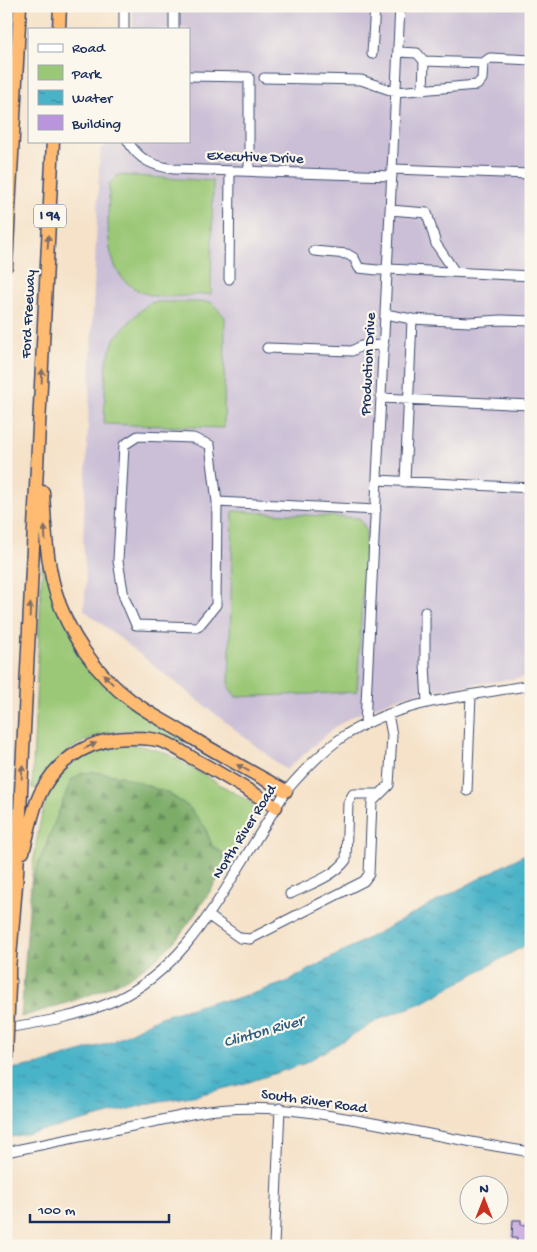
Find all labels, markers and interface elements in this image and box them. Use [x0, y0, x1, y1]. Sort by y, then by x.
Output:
legend [28, 28, 190, 142]
text: Road [72, 40, 106, 58]
text: Park [71, 66, 102, 84]
text: Water [72, 90, 114, 108]
text: Building [71, 116, 121, 134]
street label: Executive Drive [206, 147, 304, 169]
road number: I 94 [34, 205, 66, 228]
one-way arrow [45, 234, 53, 250]
street label: Ford Freeway [18, 269, 40, 360]
street label: Production Drive [357, 312, 381, 417]
one-way arrow [38, 367, 46, 383]
one-way arrow [41, 525, 49, 541]
one-way arrow [27, 602, 35, 618]
one-way arrow [102, 674, 114, 686]
one-way arrow [83, 742, 97, 750]
one-way arrow [19, 764, 27, 780]
one-way arrow [236, 764, 250, 772]
street label: North River Road [209, 781, 282, 882]
water label: Clinton River [222, 1012, 309, 1053]
street label: South River Road [260, 1086, 369, 1118]
north arrow [460, 1174, 510, 1224]
text: N [479, 1181, 489, 1198]
scale bar [30, 1192, 169, 1224]
text: 100 m [37, 1202, 76, 1220]

